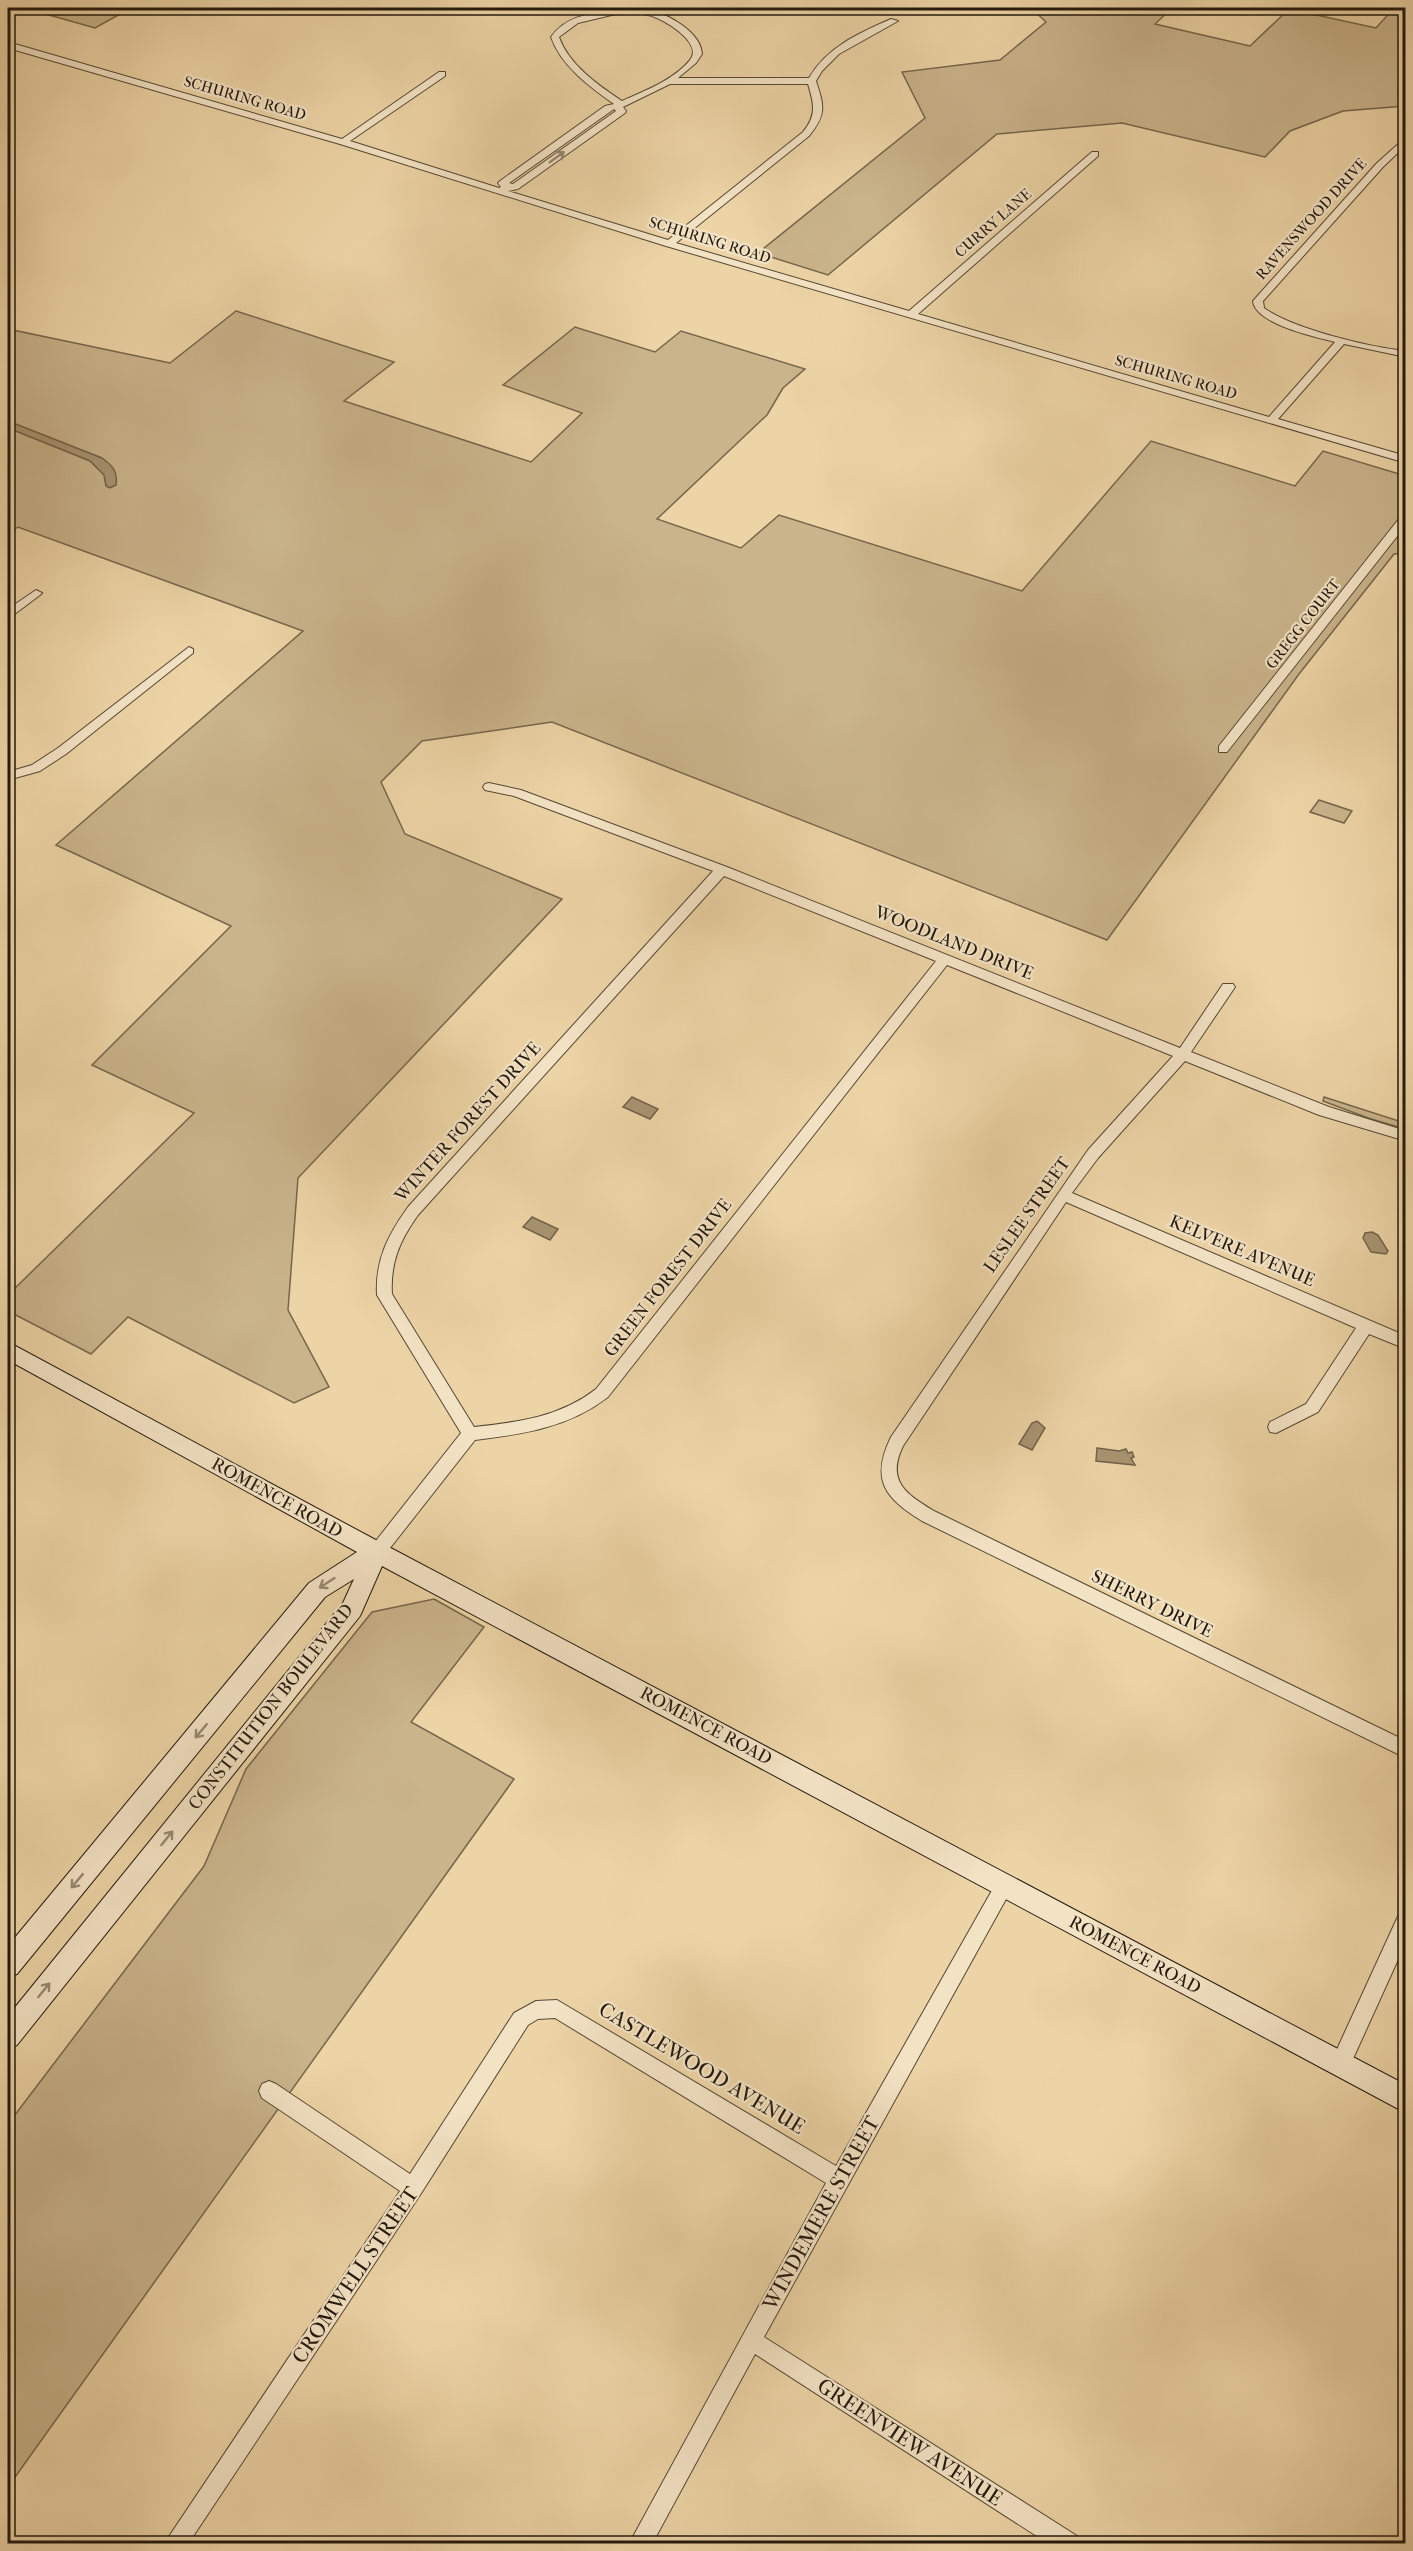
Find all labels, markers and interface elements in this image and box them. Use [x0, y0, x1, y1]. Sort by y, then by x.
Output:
street label: SCHURING ROAD [182, 72, 308, 124]
one-way arrow [548, 151, 564, 164]
street label: RAVENSWOOD DRIVE [1252, 155, 1370, 283]
street label: CURRY LANE [951, 185, 1035, 261]
street label: SCHURING ROAD [647, 213, 773, 267]
street label: SCHURING ROAD [1113, 351, 1239, 403]
street label: GREGG COURT [1262, 575, 1344, 673]
street label: WOODLAND DRIVE [871, 901, 1036, 984]
street label: WINTER FOREST DRIVE [390, 1038, 545, 1207]
street label: LESLEE STREET [979, 1152, 1075, 1277]
street label: GREEN FOREST DRIVE [600, 1195, 736, 1361]
street label: KELVERE AVENUE [1166, 1211, 1318, 1291]
street label: ROMENCE ROAD [208, 1453, 346, 1543]
street label: SHERRY DRIVE [1088, 1566, 1216, 1642]
one-way arrow [319, 1578, 336, 1590]
street label: CONSTITUTION BOULEVARD [184, 1600, 358, 1814]
street label: ROMENCE ROAD [636, 1682, 776, 1770]
one-way arrow [194, 1723, 207, 1739]
one-way arrow [160, 1831, 173, 1847]
one-way arrow [70, 1873, 83, 1889]
street label: ROMENCE ROAD [1065, 1911, 1205, 1999]
one-way arrow [38, 1982, 51, 1998]
street label: CASTLEWOOD AVENUE [595, 1997, 809, 2139]
street label: WINDEMERE STREET [757, 2111, 885, 2315]
street label: CROMWELL STREET [287, 2182, 423, 2368]
street label: GREENVIEW AVENUE [813, 2373, 1007, 2511]

